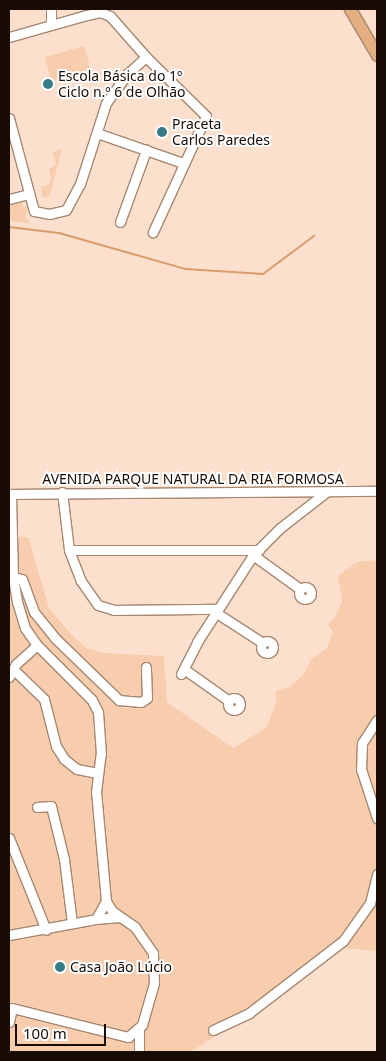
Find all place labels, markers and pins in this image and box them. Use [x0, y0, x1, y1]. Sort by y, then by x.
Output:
place label: Escola Básica do 1º Ciclo n.º 6 de Olhão [58, 68, 186, 100]
marker: Escola Básica do 1º Ciclo n.º 6 de Olhão [42, 78, 54, 90]
place label: Praceta Carlos Paredes [172, 116, 270, 148]
marker: Praceta Carlos Paredes [156, 126, 168, 138]
place label: Casa João Lúcio [70, 959, 172, 975]
marker: Casa João Lúcio [54, 961, 66, 973]

